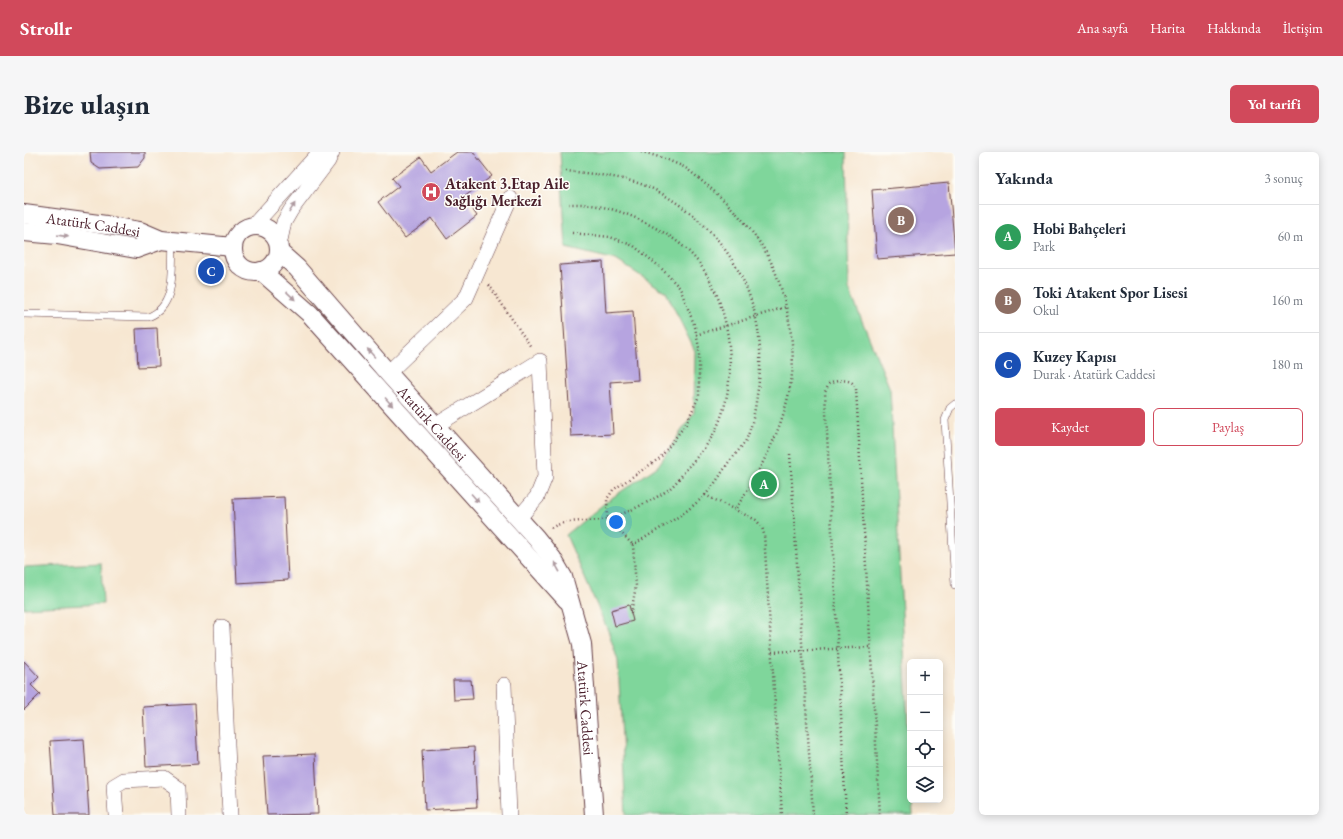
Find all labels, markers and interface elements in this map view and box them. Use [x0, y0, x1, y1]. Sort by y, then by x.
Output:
text: Strollr [20, 16, 72, 41]
text: Ana sayfa [1077, 19, 1128, 37]
text: Harita [1150, 19, 1185, 37]
text: Hakkında [1207, 19, 1261, 37]
text: İletişim [1283, 19, 1323, 37]
button: Yol tarifi [1230, 85, 1319, 123]
text: Bize ulaşın [24, 86, 150, 122]
text: Yakında [995, 167, 1053, 189]
text: 3 sonuç [1265, 170, 1303, 187]
place label: Atakent 3.Etap Aile Sağlığı Merkezi [444, 174, 569, 210]
hospital icon: Atakent 3.Etap Aile Sağlığı Merkezi [420, 181, 442, 203]
one-way arrow [288, 203, 296, 214]
pin: B [888, 205, 914, 235]
street label: Atatürk Caddesi [44, 207, 142, 240]
text: Hobi Bahçeleri [1033, 219, 1126, 238]
text: A [1003, 228, 1013, 245]
text: 60 m [1278, 228, 1303, 245]
one-way arrow [57, 233, 69, 239]
text: Park [1033, 238, 1055, 255]
pin: C [198, 256, 224, 286]
text: Toki Atakent Spor Lisesi [1033, 283, 1188, 302]
one-way arrow [286, 291, 296, 301]
text: B [1004, 292, 1012, 309]
text: 160 m [1272, 292, 1303, 309]
text: Okul [1033, 302, 1059, 319]
text: Kuzey Kapısı [1033, 347, 1116, 366]
one-way arrow [366, 348, 375, 358]
text: C [1003, 356, 1013, 373]
text: 180 m [1272, 356, 1303, 373]
text: Durak · Atatürk Caddesi [1033, 366, 1155, 383]
street label: Atatürk Caddesi [393, 380, 472, 465]
one-way arrow [384, 396, 393, 407]
button: Kaydet [995, 408, 1145, 446]
button: Paylaş [1153, 408, 1303, 446]
pin: A [751, 469, 777, 499]
one-way arrow [471, 493, 480, 504]
your location [606, 512, 626, 532]
one-way arrow [553, 561, 560, 573]
street label: Atatürk Caddesi [574, 659, 599, 756]
map controls [907, 659, 943, 803]
button: + [907, 659, 943, 695]
button: − [907, 695, 943, 731]
button: locate [907, 731, 943, 767]
button: layers [907, 767, 943, 803]

